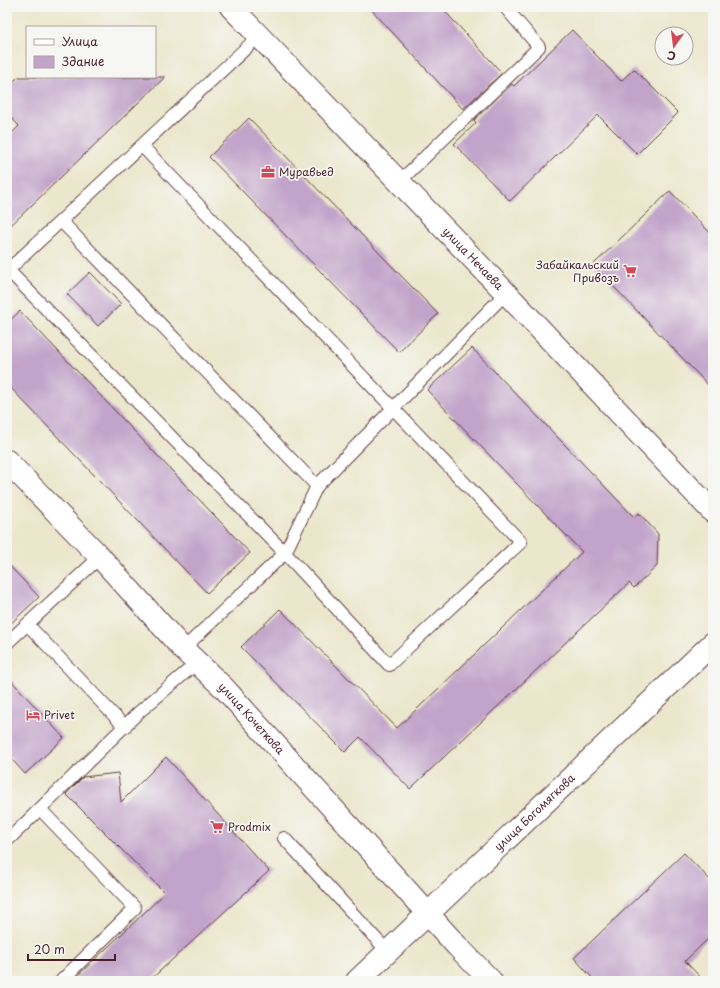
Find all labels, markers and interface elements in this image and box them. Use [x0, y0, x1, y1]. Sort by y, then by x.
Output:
legend [26, 26, 156, 78]
north arrow [654, 26, 694, 66]
text: Улица [62, 32, 98, 50]
text: С [665, 47, 678, 65]
text: Здание [62, 52, 104, 70]
place label: Муравьед [279, 163, 334, 180]
office icon: Муравьед [260, 164, 276, 180]
street label: улица Нечаева [439, 223, 508, 294]
place label: Забайкальский Привозъ [535, 256, 619, 286]
supermarket icon: Забайкальский Привозъ [622, 263, 638, 279]
street label: улица Кочеткова [215, 678, 289, 758]
place label: Privet [44, 706, 75, 723]
hotel icon: Privet [25, 707, 41, 723]
street label: улица Богомягкова [490, 769, 579, 854]
place label: Prodmix [228, 818, 271, 835]
supermarket icon: Prodmix [209, 819, 225, 835]
scale bar [28, 936, 115, 962]
text: 20 m [34, 940, 65, 958]

